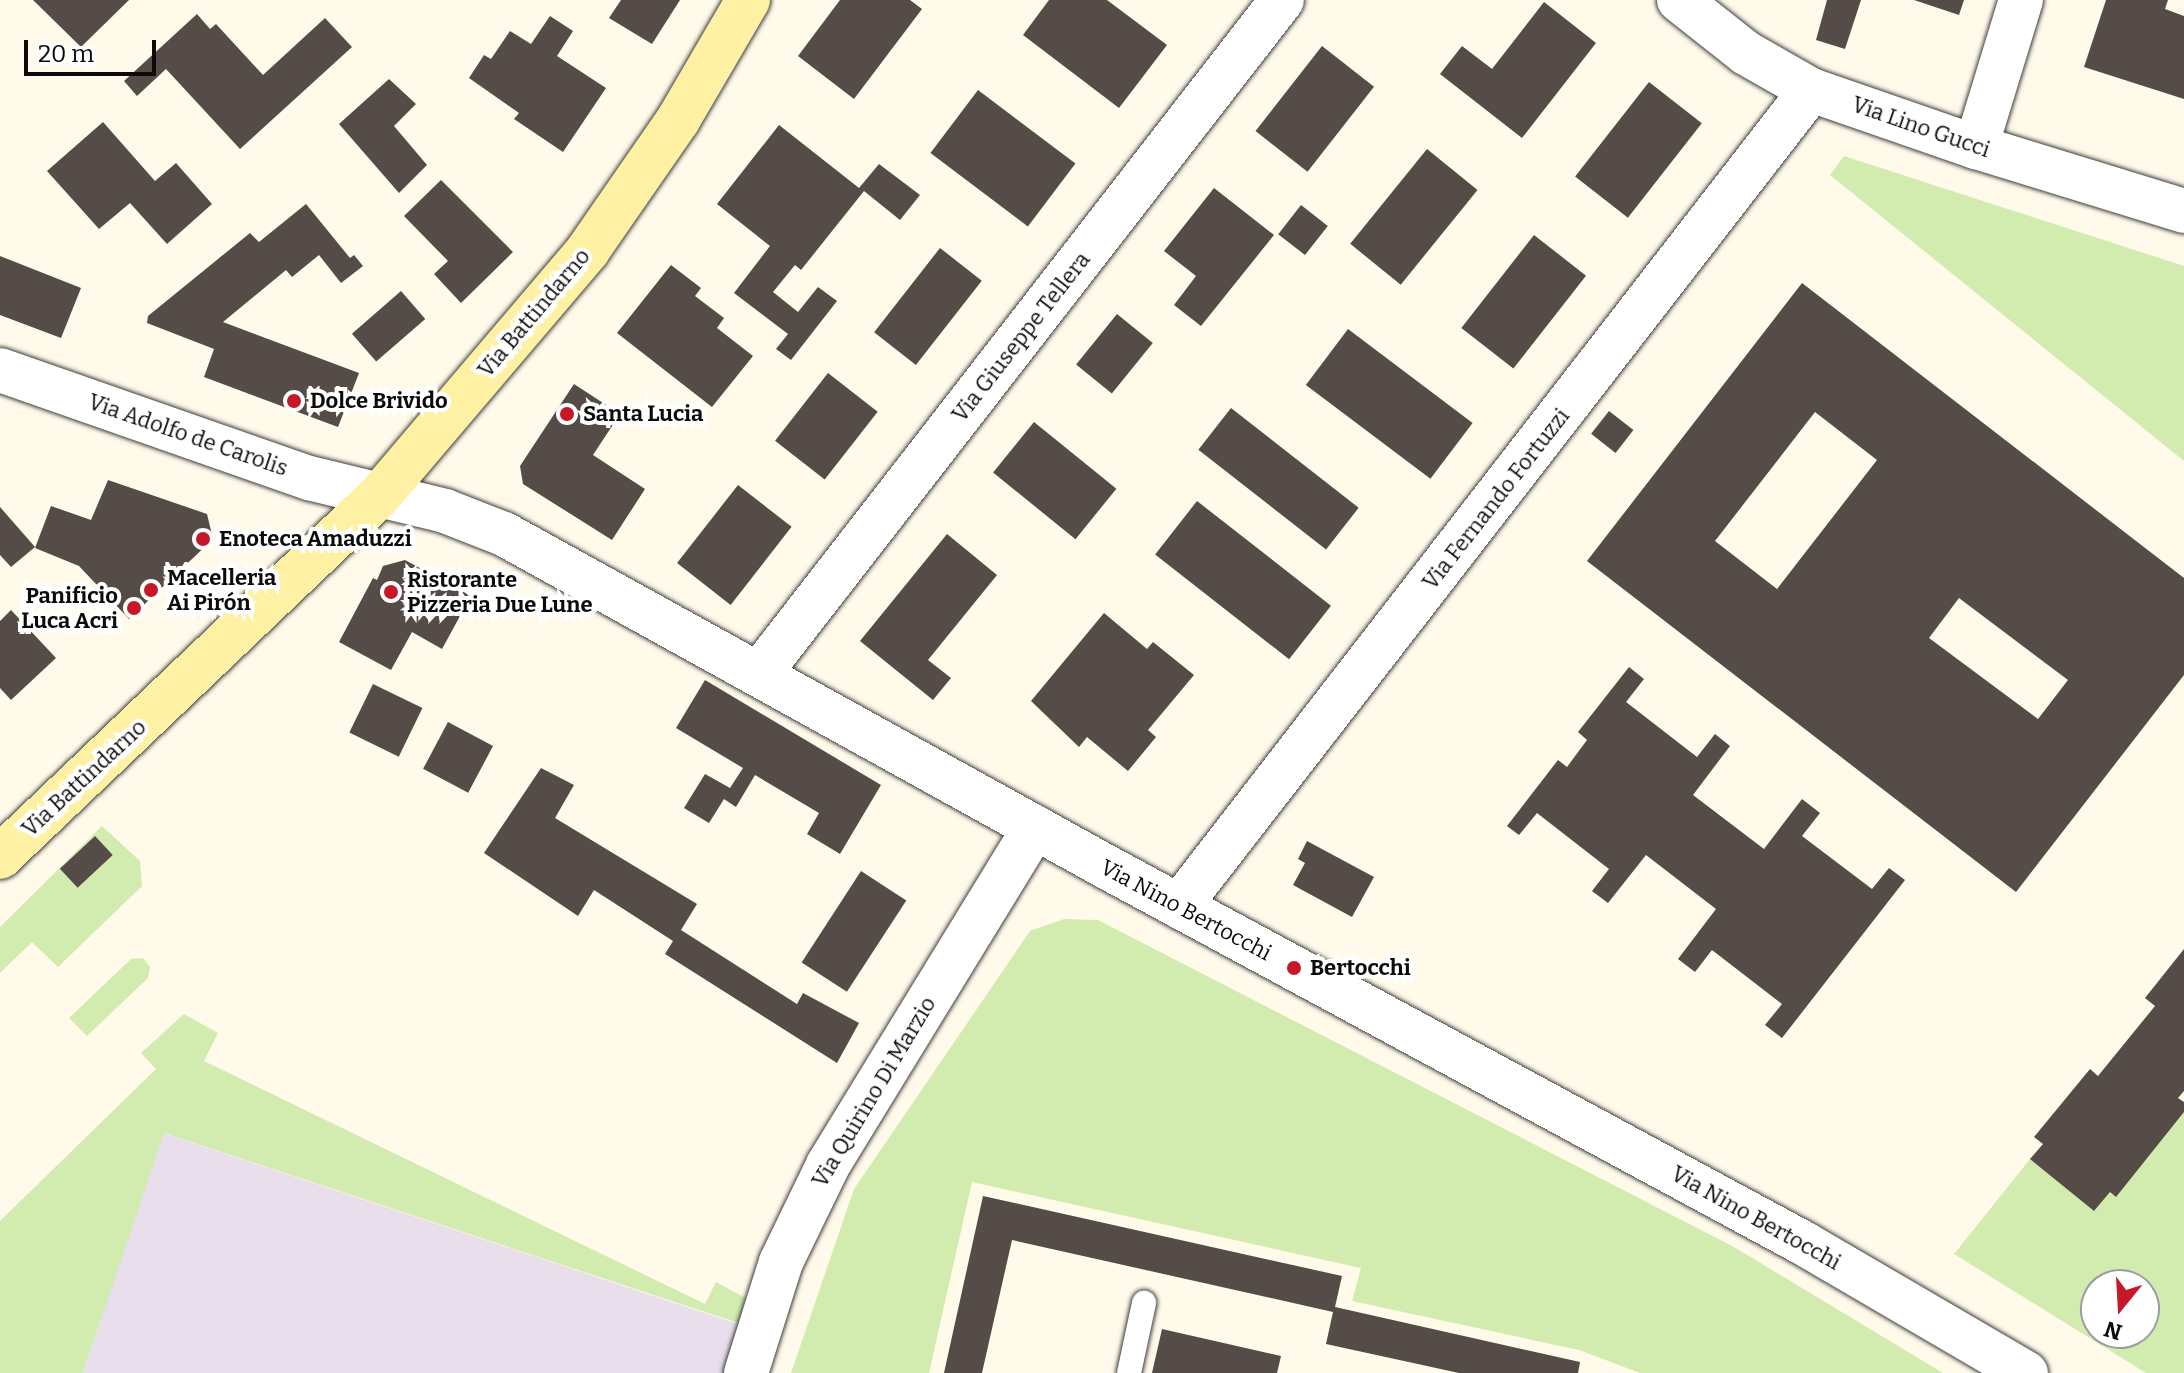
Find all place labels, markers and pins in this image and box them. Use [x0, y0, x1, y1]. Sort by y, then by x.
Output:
place label: Dolce Brivido [310, 388, 448, 414]
marker: Dolce Brivido [285, 392, 303, 410]
place label: Santa Lucia [583, 401, 703, 427]
marker: Santa Lucia [558, 405, 576, 423]
place label: Enoteca Amaduzzi [219, 526, 412, 552]
marker: Enoteca Amaduzzi [194, 530, 212, 548]
place label: Macelleria Ai Pirón [167, 564, 276, 616]
place label: Ristorante Pizzeria Due Lune [407, 566, 593, 618]
marker: Macelleria Ai Pirón [142, 581, 160, 599]
place label: Panificio Luca Acri [21, 582, 118, 634]
marker: Ristorante Pizzeria Due Lune [382, 583, 400, 601]
marker: Panificio Luca Acri [125, 599, 143, 617]
place label: Bertocchi [1310, 955, 1411, 981]
marker: Bertocchi [1285, 959, 1303, 977]

